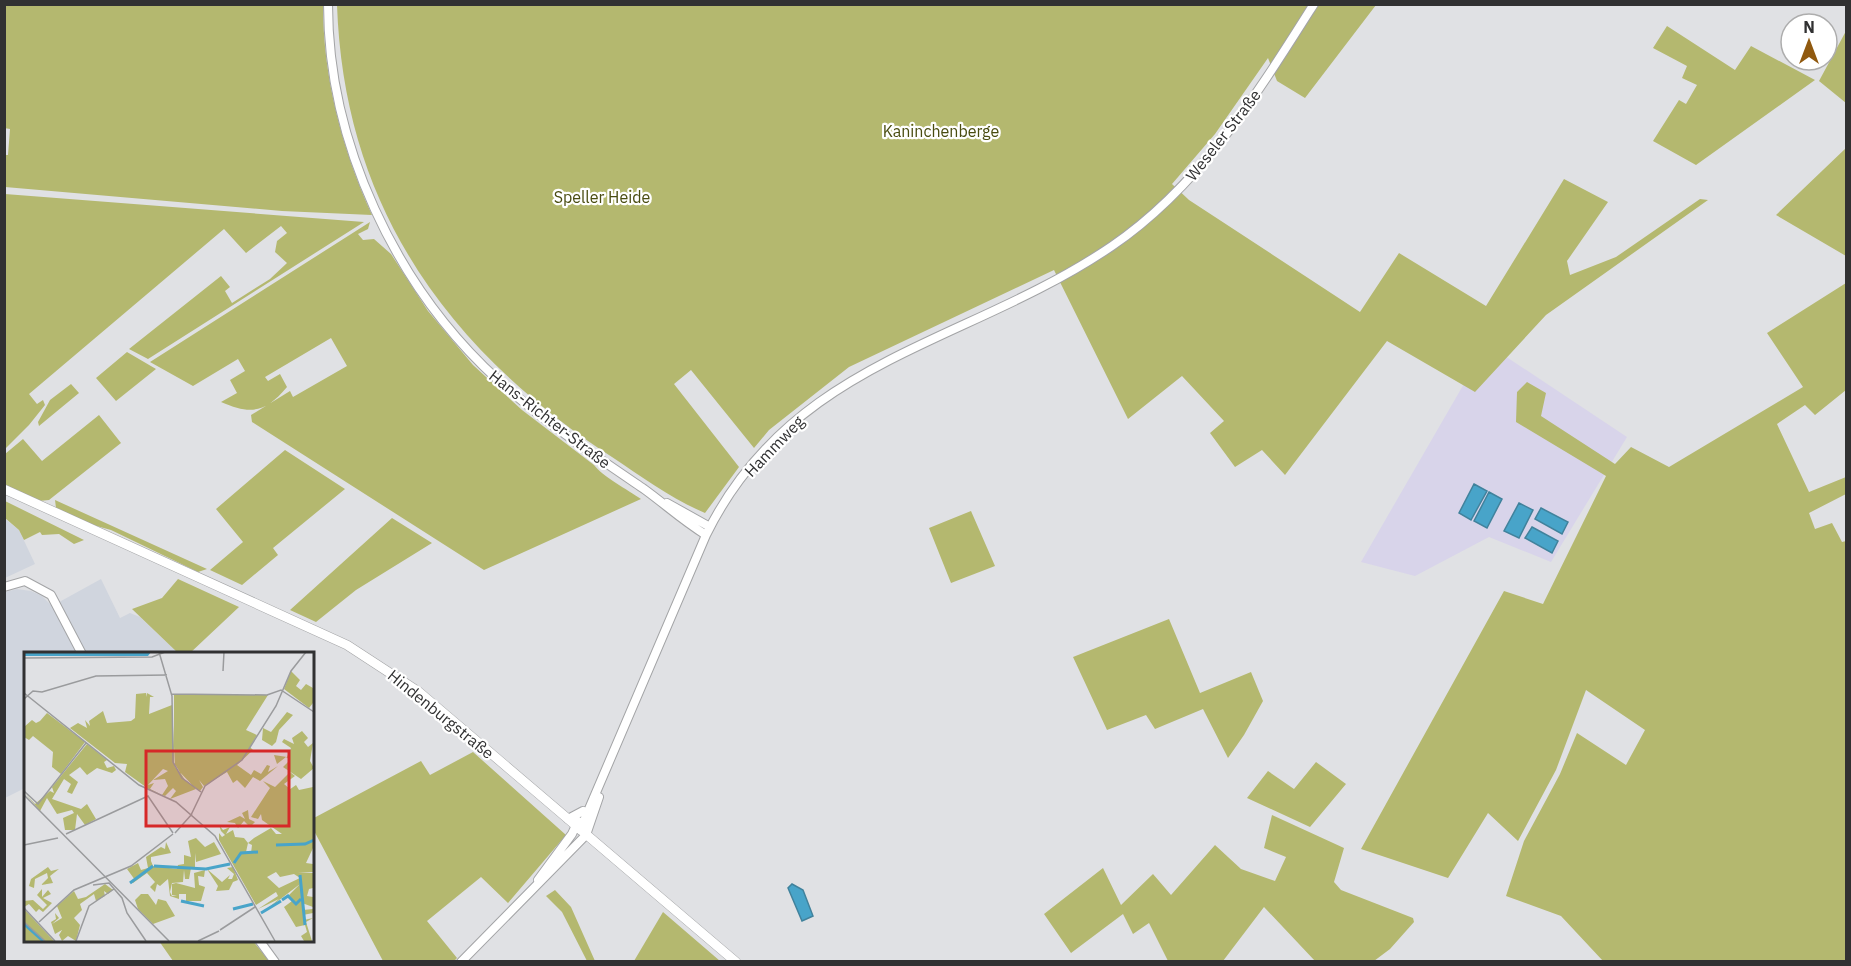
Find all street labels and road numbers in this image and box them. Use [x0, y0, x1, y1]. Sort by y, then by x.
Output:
street label: Weseler Straße [1181, 85, 1265, 185]
street label: Hans-Richter-Straße [485, 365, 615, 473]
street label: Hammweg [740, 411, 808, 481]
street label: Hindenburgstraße [384, 665, 498, 763]

